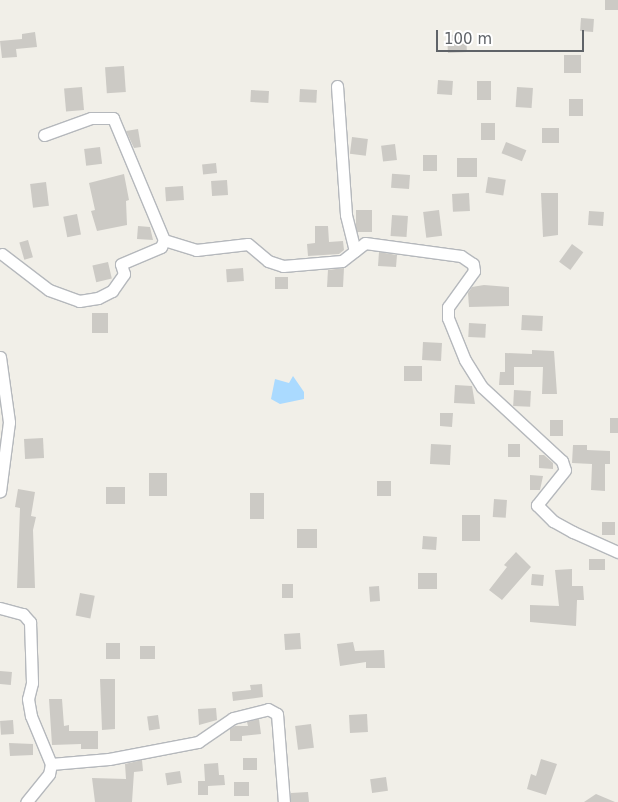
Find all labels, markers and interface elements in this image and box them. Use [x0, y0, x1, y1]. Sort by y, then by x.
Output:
scale bar [438, 20, 586, 52]
text: 100 m [444, 30, 492, 48]

